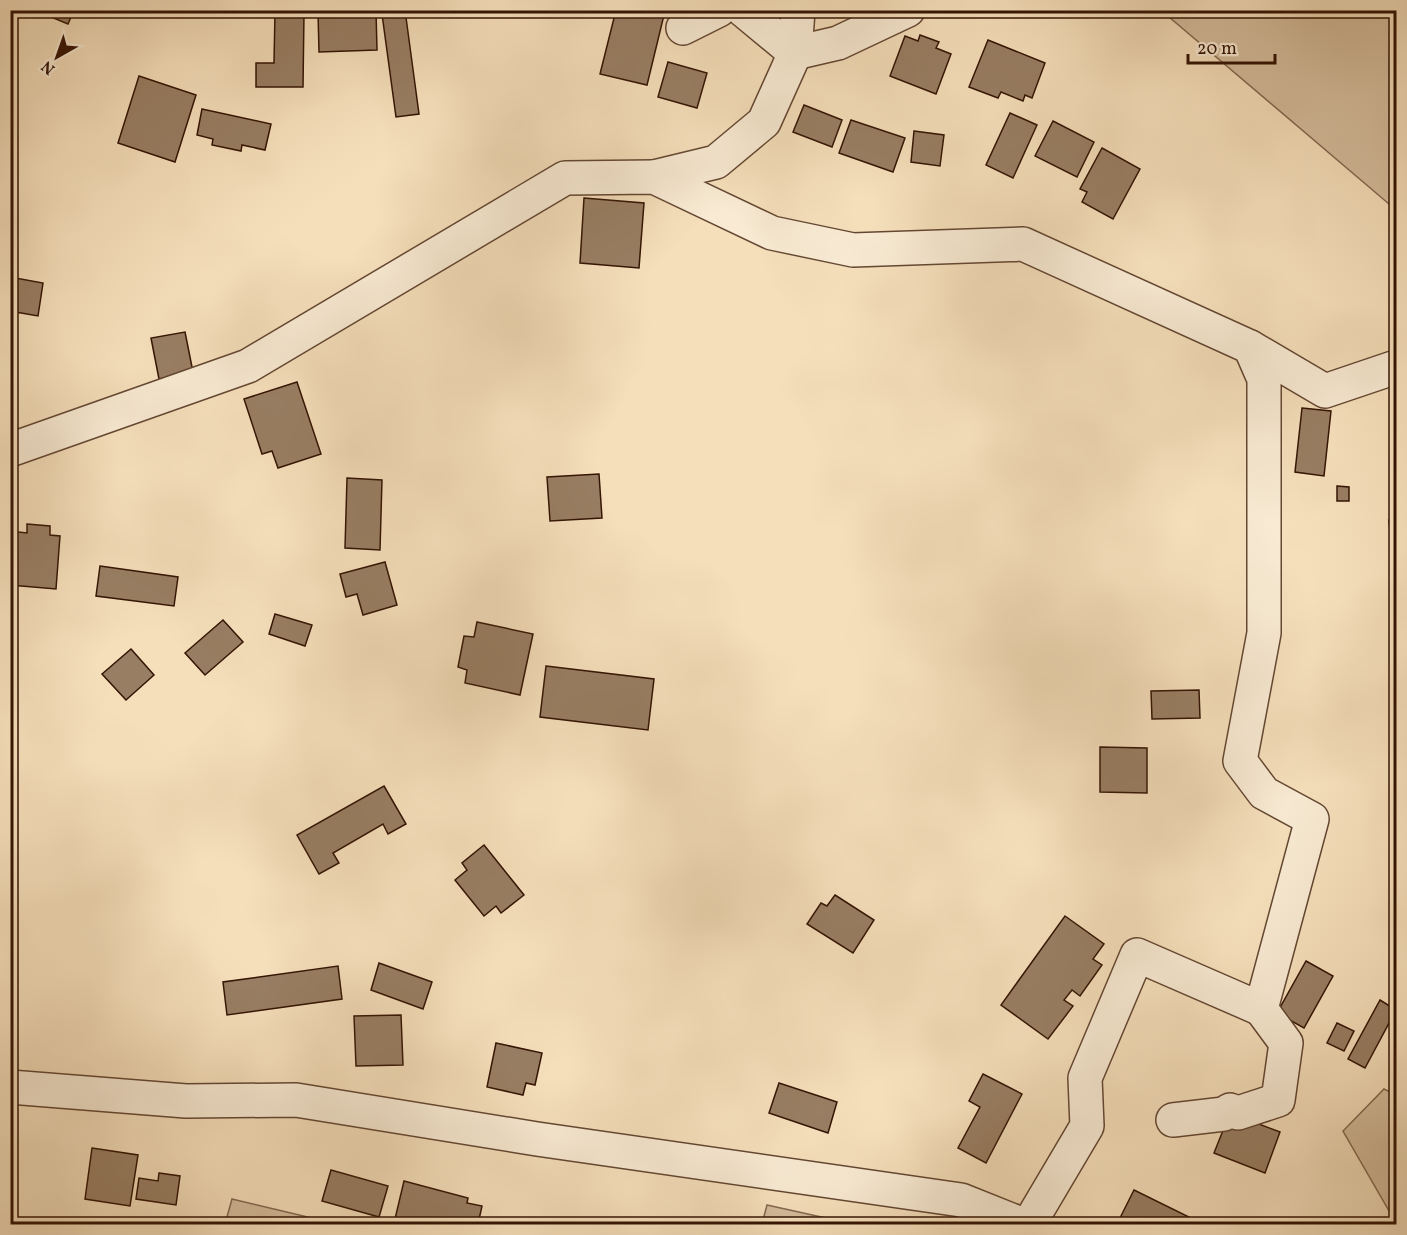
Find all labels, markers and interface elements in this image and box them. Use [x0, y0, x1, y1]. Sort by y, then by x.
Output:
north arrow [27, 27, 87, 87]
scale bar [1188, 27, 1275, 65]
text: 20 m [1197, 37, 1237, 62]
text: N [37, 55, 60, 79]

